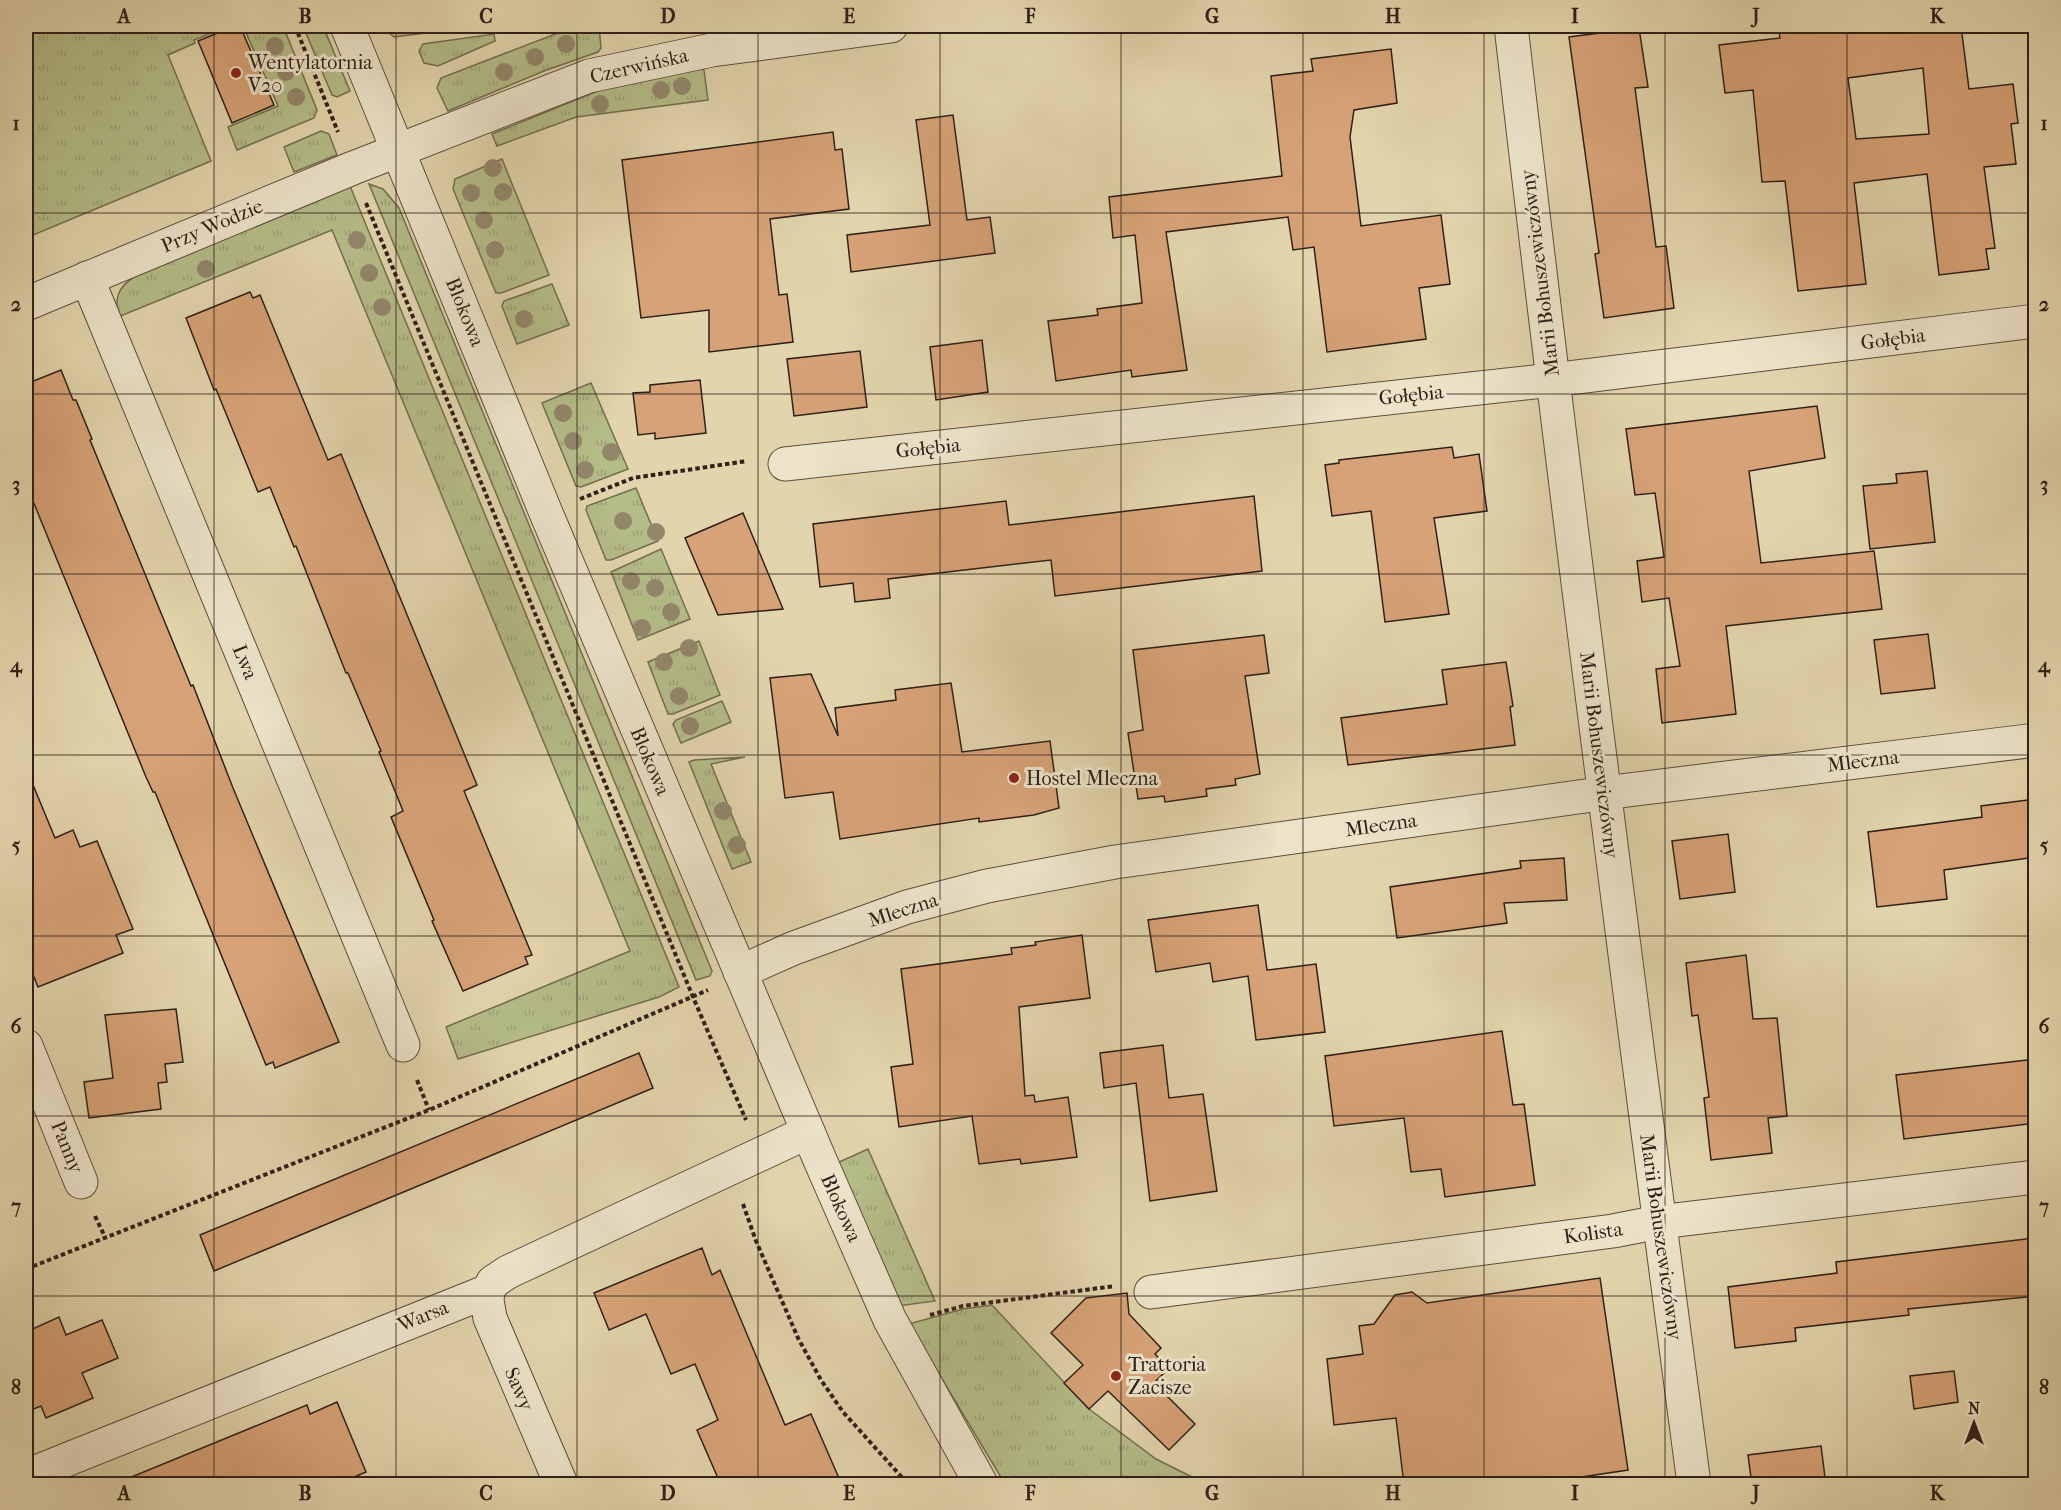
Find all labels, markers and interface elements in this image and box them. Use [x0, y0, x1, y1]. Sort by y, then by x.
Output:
text: A [116, 5, 132, 28]
text: B [298, 5, 312, 28]
text: C [479, 5, 493, 28]
text: D [660, 5, 676, 28]
text: E [843, 5, 855, 28]
text: F [1024, 5, 1036, 28]
text: G [1205, 5, 1219, 28]
text: H [1385, 5, 1401, 28]
text: I [1571, 5, 1579, 28]
text: J [1750, 5, 1760, 28]
text: K [1930, 5, 1946, 28]
street label: Czerwińska [588, 43, 691, 88]
place label: Wentylatornia V20 [247, 51, 373, 97]
marker: Wentylatornia V20 [229, 66, 243, 80]
text: 1 [12, 112, 20, 135]
text: 1 [2040, 112, 2048, 135]
street label: Marii Bohuszewiczówny [1516, 167, 1564, 378]
street label: Przy Wodzie [158, 194, 266, 258]
street label: Blokowa [441, 274, 489, 350]
text: 2 [11, 293, 21, 316]
text: 2 [2039, 293, 2049, 316]
street label: Gołębia [1859, 324, 1927, 354]
street label: Gołębia [1378, 380, 1445, 410]
street label: Gołębia [895, 433, 962, 463]
text: 3 [12, 473, 20, 496]
text: 3 [2040, 473, 2048, 496]
street label: Lwa [228, 641, 263, 683]
street label: Marii Bohuszewiczówny [1575, 650, 1623, 861]
text: 4 [9, 654, 23, 678]
text: 4 [2037, 654, 2051, 678]
street label: Blokowa [625, 723, 675, 799]
street label: Mleczna [1826, 745, 1901, 777]
place label: Hostel Mleczna [1026, 767, 1159, 790]
marker: Hostel Mleczna [1007, 771, 1021, 785]
street label: Mleczna [1344, 808, 1419, 841]
text: 5 [12, 834, 21, 857]
text: 5 [2040, 834, 2049, 857]
street label: Mleczna [865, 888, 942, 932]
text: 6 [11, 1015, 23, 1038]
text: 6 [2039, 1015, 2051, 1038]
street label: Panny [46, 1117, 88, 1178]
street label: Marii Bohuszewiczówny [1635, 1132, 1687, 1343]
street label: Blokowa [816, 1170, 866, 1246]
text: 7 [10, 1195, 21, 1218]
text: 7 [2038, 1195, 2049, 1218]
street label: Kolista [1562, 1217, 1625, 1249]
street label: Warsa [393, 1295, 452, 1337]
place label: Trattoria Zacisze [1128, 1353, 1207, 1399]
street label: Sawy [500, 1364, 539, 1415]
marker: Trattoria Zacisze [1109, 1369, 1123, 1383]
text: 8 [11, 1376, 21, 1399]
text: 8 [2039, 1376, 2049, 1399]
north arrow [1944, 1393, 2004, 1453]
text: N [1968, 1399, 1981, 1418]
text: A [116, 1482, 132, 1505]
text: B [298, 1482, 312, 1505]
text: C [479, 1482, 493, 1505]
text: D [660, 1482, 676, 1505]
text: E [843, 1482, 855, 1505]
text: F [1024, 1482, 1036, 1505]
text: G [1205, 1482, 1219, 1505]
text: H [1385, 1482, 1401, 1505]
text: I [1571, 1482, 1579, 1505]
text: J [1750, 1482, 1760, 1505]
text: K [1930, 1482, 1946, 1505]

